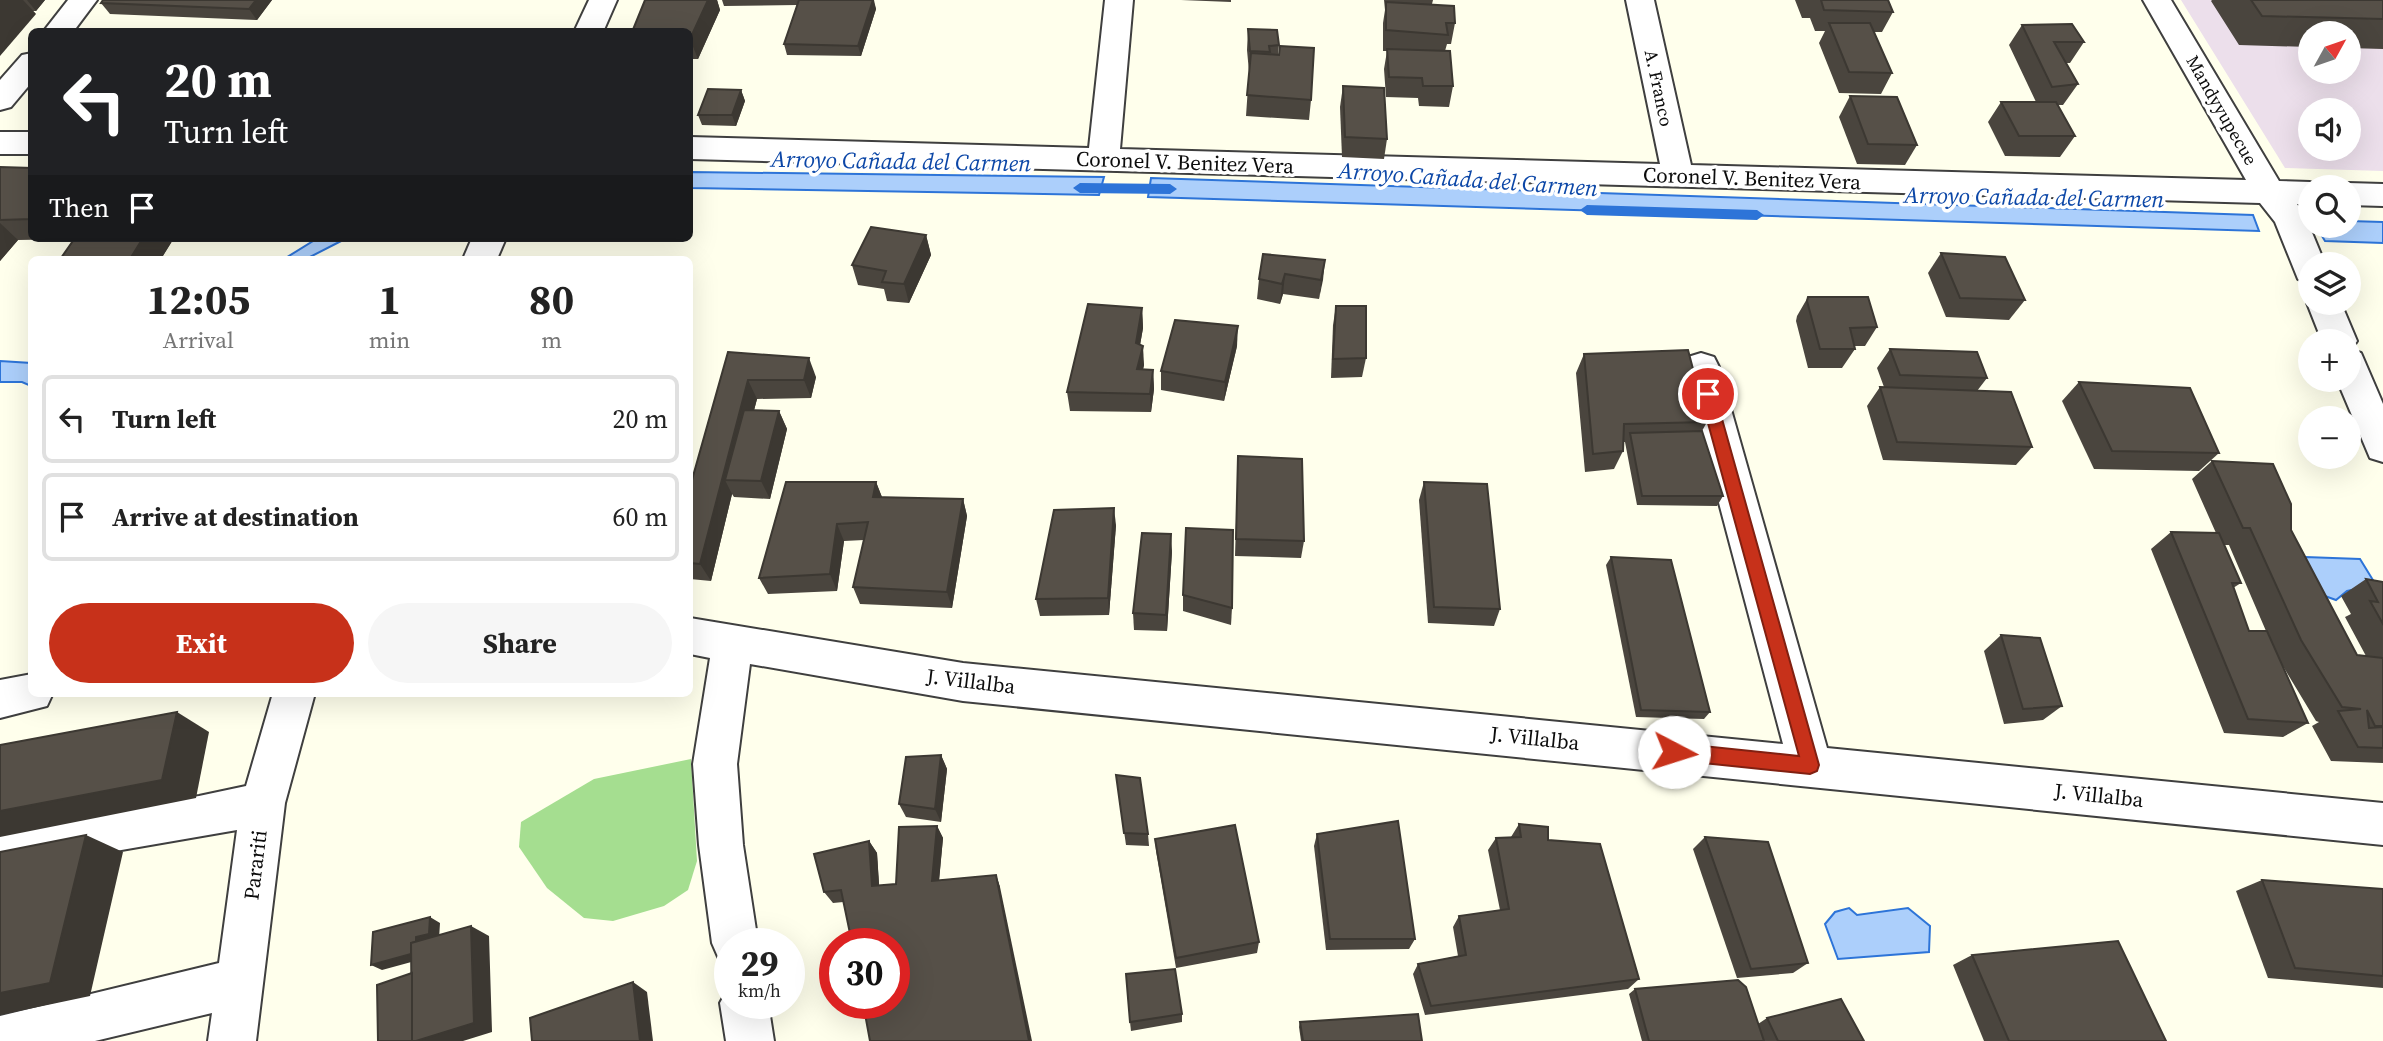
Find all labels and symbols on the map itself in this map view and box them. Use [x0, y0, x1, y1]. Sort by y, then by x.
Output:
north arrow [2298, 21, 2361, 84]
street label: A. Franco [1639, 47, 1679, 129]
street label: Mandyyupecue [2180, 51, 2264, 169]
water label: Arroyo Cañada del Carmen [769, 143, 1031, 179]
street label: Coronel V. Benitez Vera [1075, 144, 1295, 180]
water label: Arroyo Cañada del Carmen [1335, 154, 1599, 204]
street label: Coronel V. Benitez Vera [1642, 160, 1862, 196]
water label: Arroyo Cañada del Carmen [1902, 179, 2164, 215]
pin [1678, 364, 1738, 424]
street label: J. Villalba [924, 661, 1017, 701]
position arrow [1637, 715, 1711, 789]
street label: J. Villalba [1488, 719, 1581, 757]
street label: J. Villalba [2052, 776, 2145, 814]
street label: Parariti [236, 828, 274, 902]
speed limit sign: 30 [819, 928, 910, 1019]

